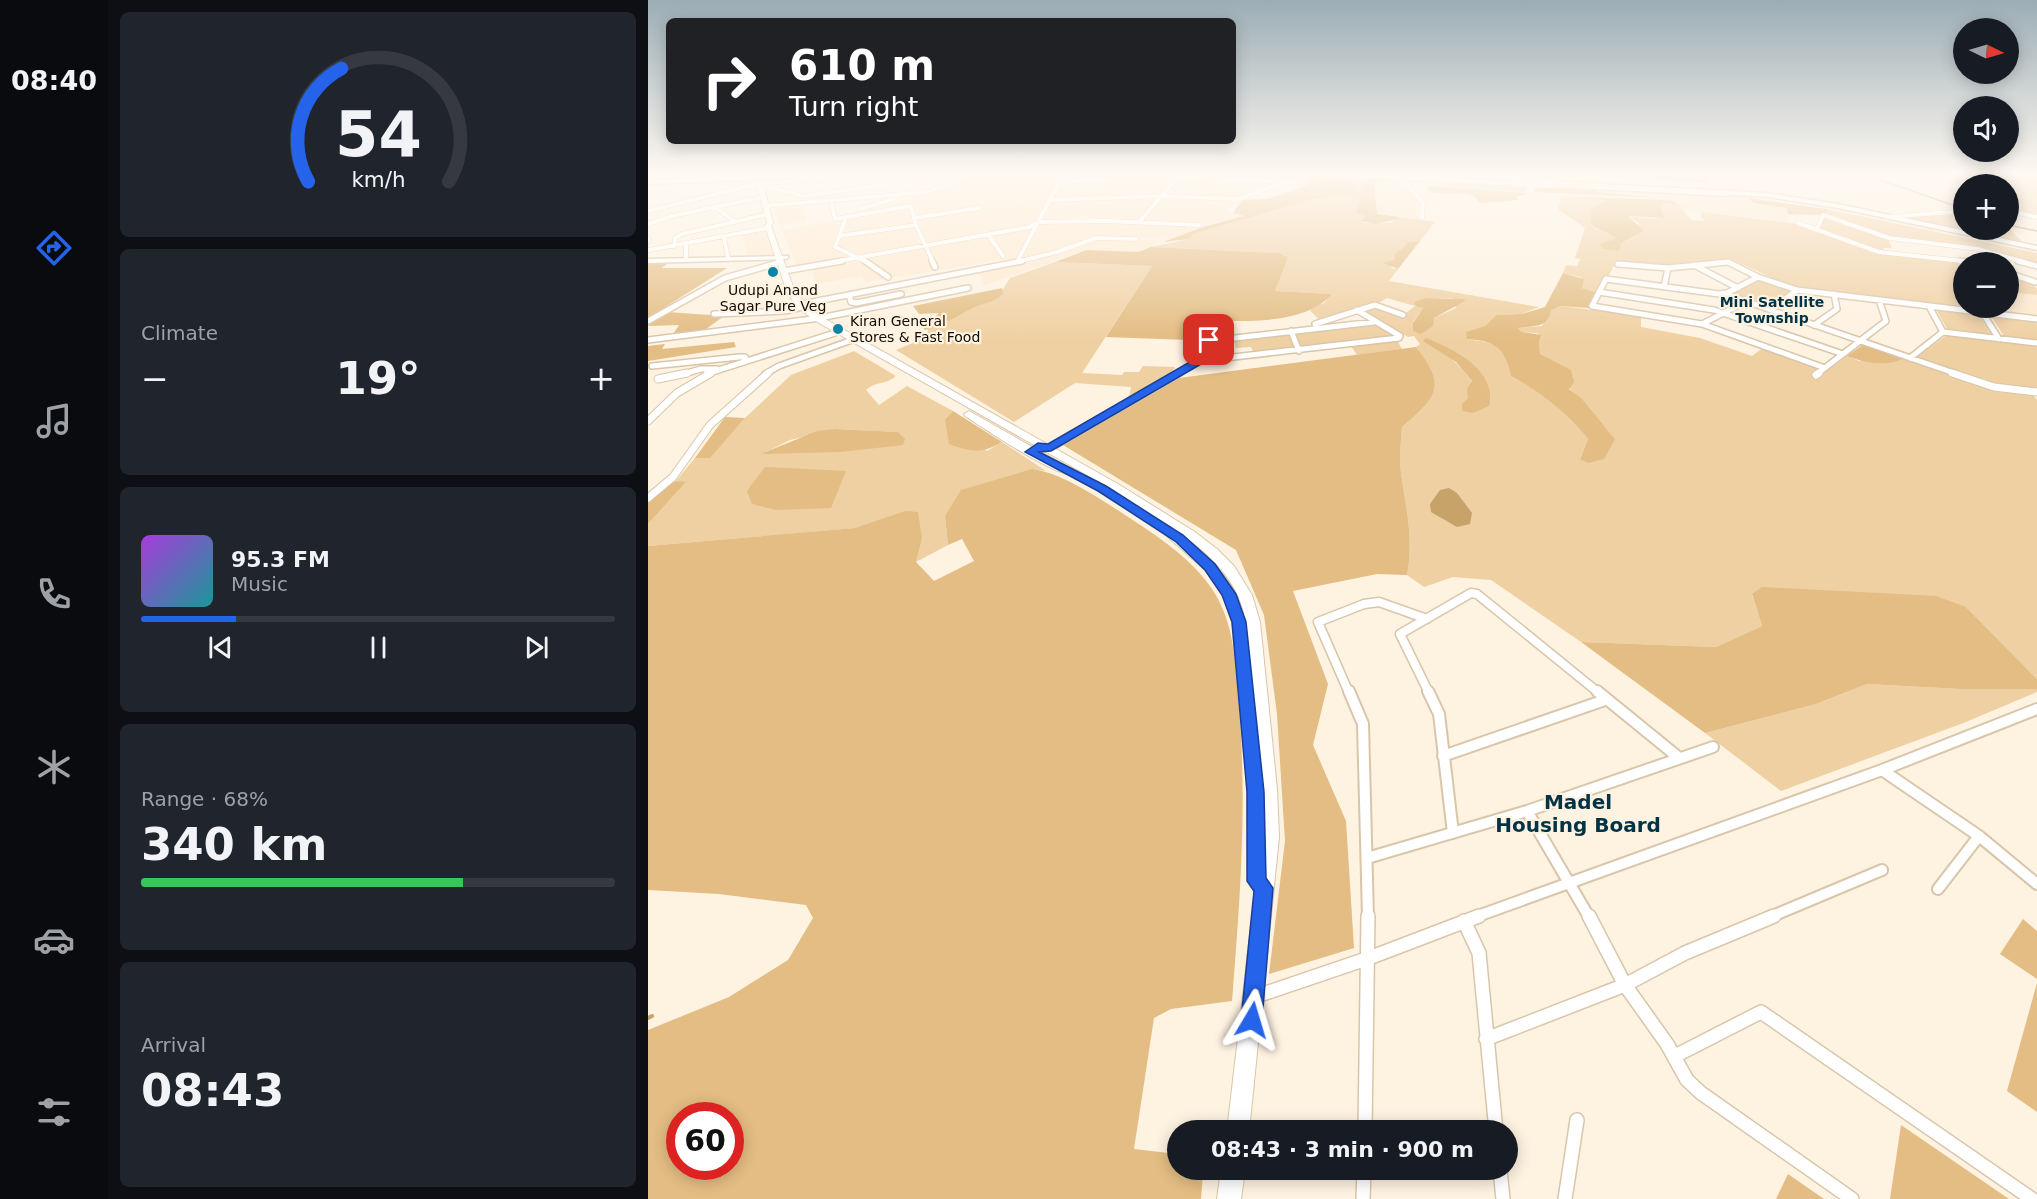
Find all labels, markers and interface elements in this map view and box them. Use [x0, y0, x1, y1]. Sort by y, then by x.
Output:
north arrow [1953, 18, 2019, 84]
map controls [1953, 18, 2019, 318]
text: 610 m [789, 41, 935, 90]
icon: right [690, 42, 768, 120]
text: 08:40 [11, 65, 97, 96]
text: Turn right [789, 91, 918, 122]
button: sound [1953, 96, 2019, 162]
text: 54 [335, 98, 421, 171]
text: km/h [351, 167, 405, 192]
button: + [1953, 174, 2019, 240]
icon: directions [33, 227, 75, 269]
button: − [1953, 252, 2019, 318]
marker: Udupi Anand Sagar Pure Veg [766, 265, 780, 279]
place label: Udupi Anand Sagar Pure Veg [720, 282, 826, 314]
district label: Mini Satellite Township [1720, 294, 1824, 326]
place label: Kiran General Stores & Fast Food [850, 313, 980, 345]
pin [1183, 314, 1234, 365]
text: Climate [141, 321, 218, 345]
marker: Kiran General Stores & Fast Food [831, 322, 845, 336]
icon: arrive [1192, 323, 1225, 356]
text: 19° [335, 352, 421, 405]
text: − [141, 359, 169, 398]
text: + [587, 359, 615, 398]
icon: music [33, 400, 75, 442]
text: 95.3 FM [231, 547, 330, 572]
text: Music [231, 572, 288, 596]
icon: phone [33, 573, 75, 615]
icon: previous [204, 631, 237, 664]
icon: pause [362, 631, 395, 664]
icon: next [520, 631, 553, 664]
icon: climate [33, 746, 75, 788]
text: Range · 68% [141, 787, 268, 811]
district label: Madel Housing Board [1495, 790, 1661, 837]
text: 340 km [141, 818, 327, 871]
icon: car [33, 919, 75, 961]
position arrow [1220, 988, 1284, 1052]
text: Arrival [141, 1033, 206, 1057]
text: 08:43 [141, 1064, 284, 1117]
icon: filters [33, 1091, 75, 1133]
speed limit sign: 60 [666, 1102, 744, 1180]
text: 08:43 · 3 min · 900 m [1211, 1137, 1474, 1162]

